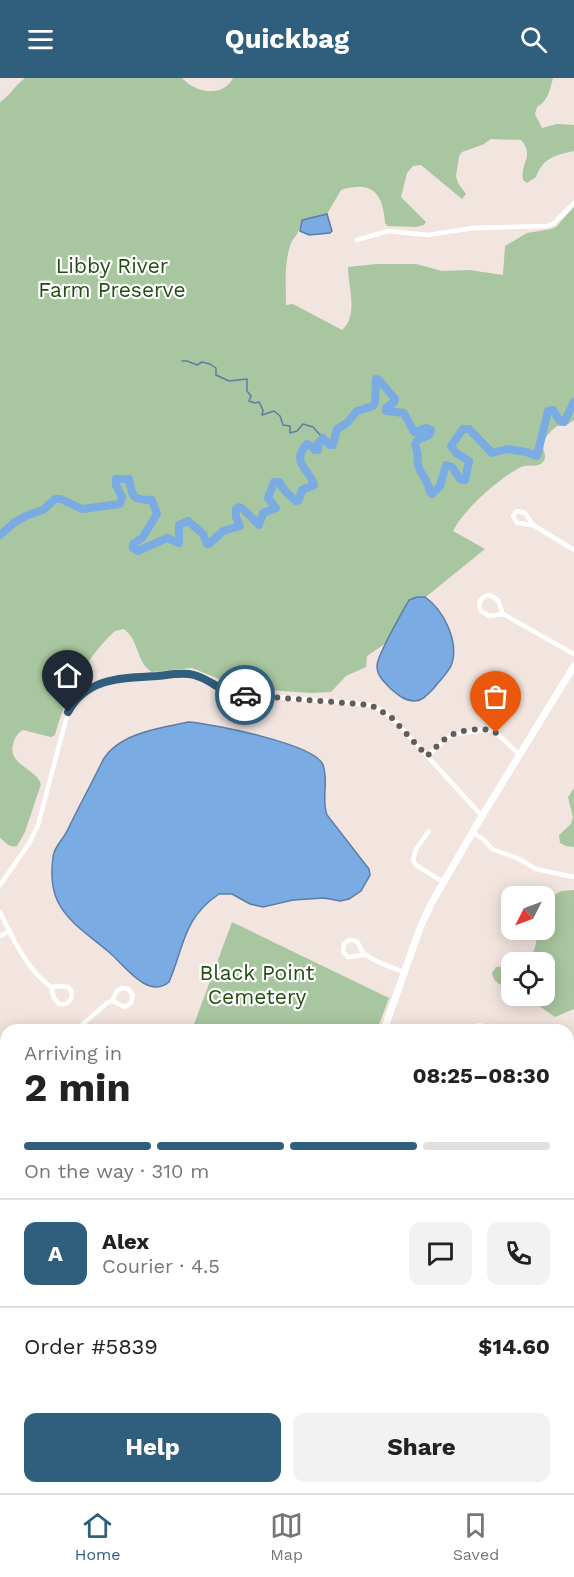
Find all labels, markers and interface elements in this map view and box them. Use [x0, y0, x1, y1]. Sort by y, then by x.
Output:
icon: menu [24, 23, 57, 56]
text: Quickbag [225, 23, 349, 55]
icon: search [517, 23, 550, 56]
park label: Libby River Farm Preserve [38, 253, 186, 302]
pin [42, 650, 93, 712]
icon: home [51, 659, 84, 692]
courier [215, 665, 275, 725]
pin [470, 671, 521, 733]
icon: car [229, 679, 262, 712]
icon: bag [479, 680, 512, 713]
north arrow [501, 886, 555, 940]
map controls [501, 886, 555, 1006]
button: locate [501, 952, 555, 1006]
park label: Black Point Cemetery [200, 960, 315, 1009]
text: Arriving in [24, 1041, 122, 1065]
text: 08:25–08:30 [412, 1063, 550, 1088]
text: 2 min [24, 1065, 131, 1110]
text: On the way · 310 m [24, 1159, 209, 1183]
button: chat [409, 1222, 472, 1285]
button: phone [487, 1222, 550, 1285]
text: Alex [102, 1229, 149, 1254]
text: A [48, 1241, 63, 1266]
text: Courier · 4.5 [102, 1254, 220, 1278]
text: Order #5839 [24, 1334, 158, 1359]
text: $14.60 [478, 1334, 550, 1359]
button: Help [24, 1413, 281, 1482]
button: Share [293, 1413, 550, 1482]
tab: Home [75, 1509, 121, 1564]
tab: Map [270, 1509, 303, 1564]
tab: Saved [453, 1509, 499, 1564]

